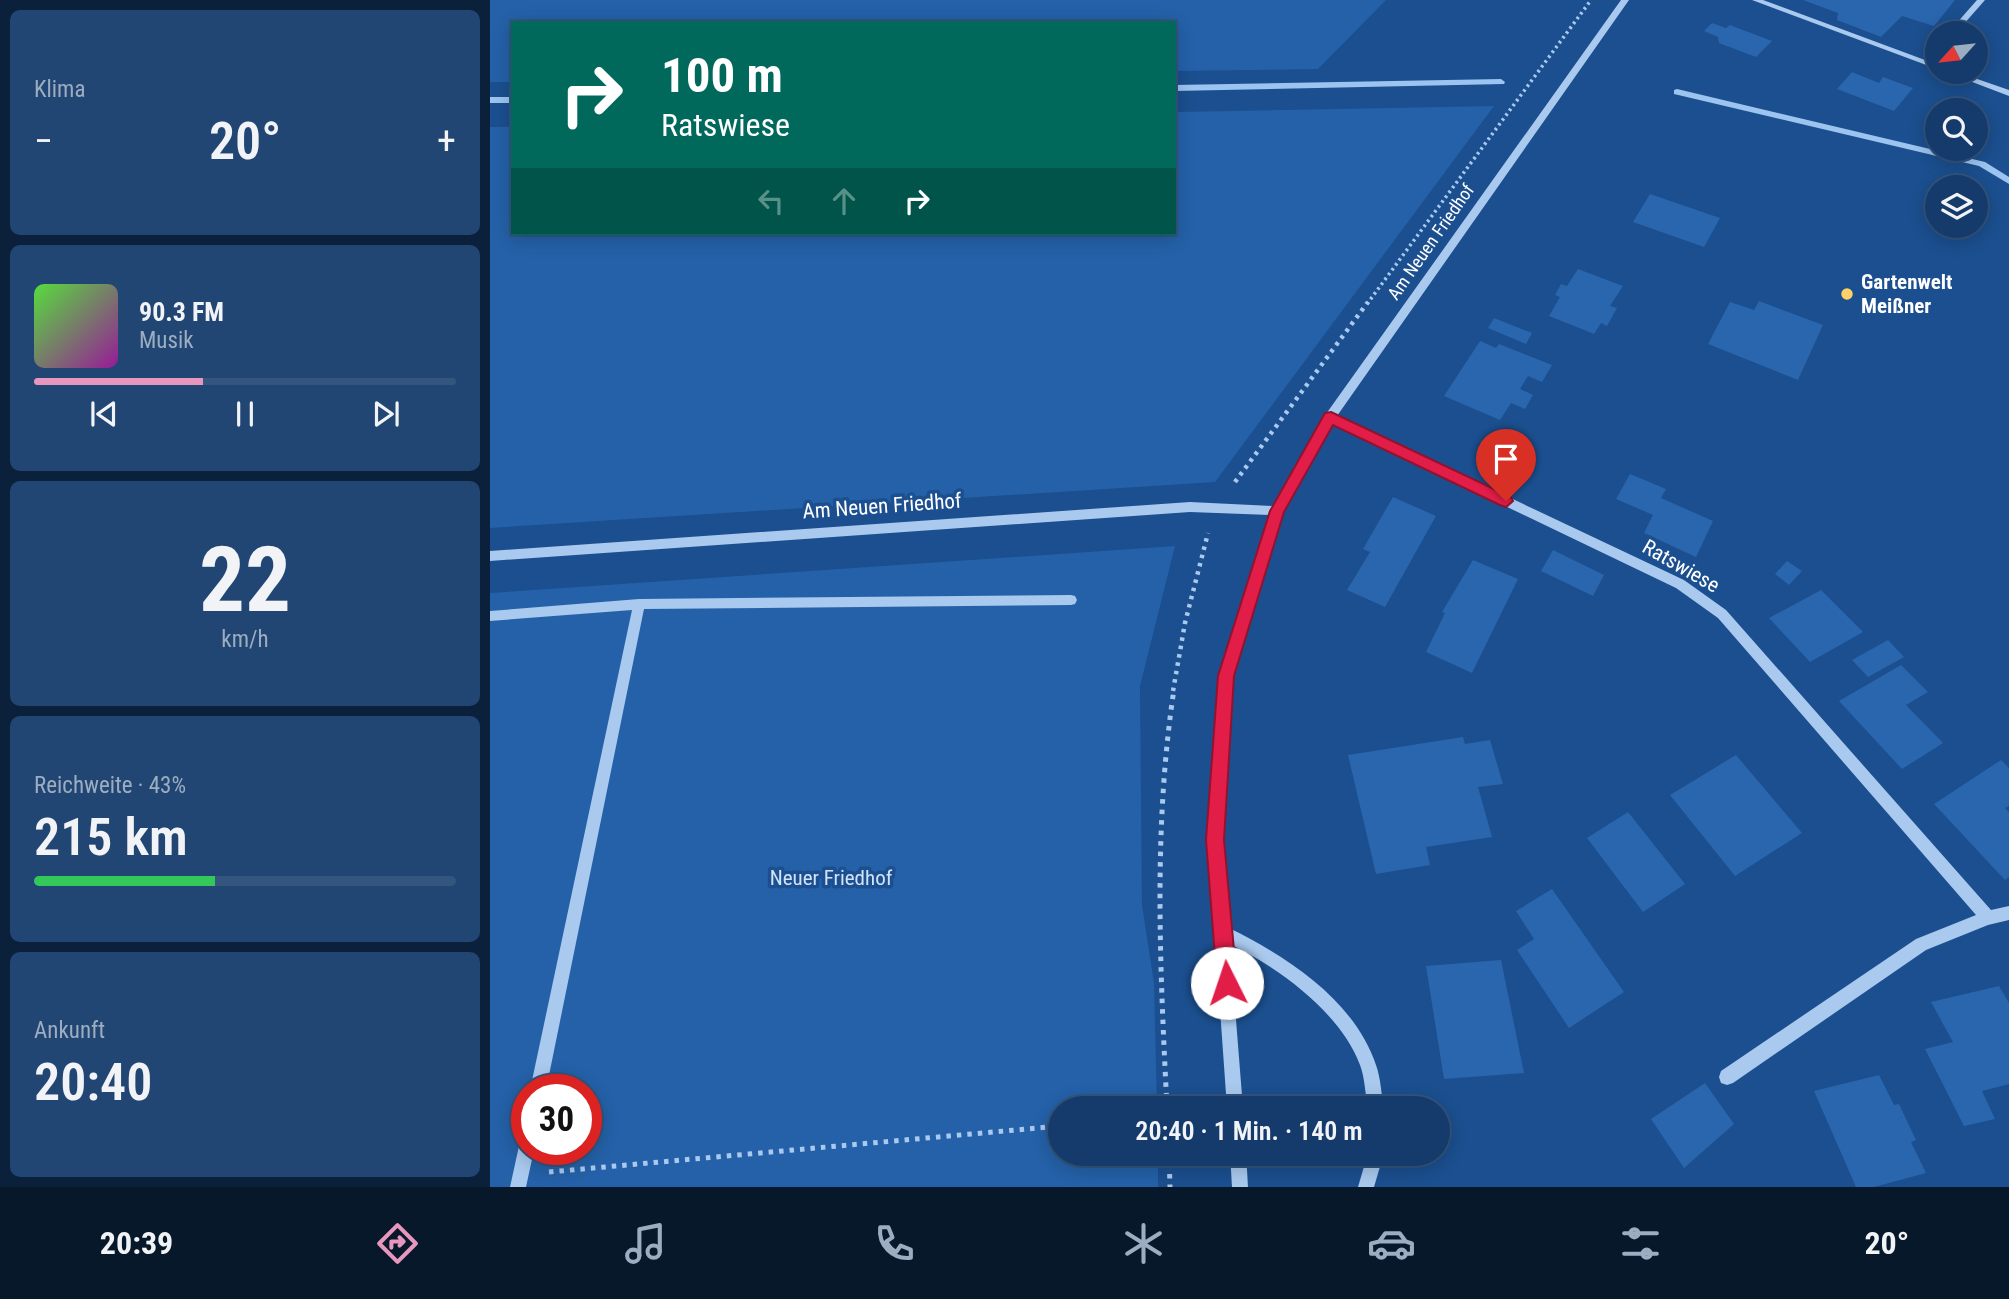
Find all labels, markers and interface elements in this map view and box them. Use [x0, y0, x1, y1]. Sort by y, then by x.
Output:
north arrow [1925, 21, 1988, 84]
map controls [1925, 21, 1988, 238]
text: 100 m [661, 47, 783, 104]
icon: right [546, 49, 637, 140]
text: Klima [34, 76, 85, 103]
button: search [1925, 98, 1988, 161]
text: Ratswiese [661, 106, 790, 144]
text: 20° [209, 111, 281, 172]
text: − [34, 119, 53, 163]
text: + [437, 119, 456, 163]
button: layers [1925, 175, 1988, 238]
street label: Am Neuen Friedhof [1383, 180, 1479, 304]
icon: left [752, 182, 790, 220]
icon: ahead [825, 182, 863, 220]
icon: right [898, 182, 936, 220]
place label: Gartenwelt Meißner [1861, 270, 1953, 318]
marker: Gartenwelt Meißner [1839, 286, 1855, 302]
text: 90.3 FM [139, 297, 224, 327]
text: Musik [139, 327, 194, 354]
icon: previous [85, 395, 123, 433]
icon: pause [226, 395, 264, 433]
icon: next [367, 395, 405, 433]
pin [1476, 429, 1536, 501]
icon: arrive [1487, 440, 1525, 478]
street label: Am Neuen Friedhof [802, 488, 963, 524]
text: 22 [199, 527, 291, 633]
street label: Ratswiese [1638, 534, 1724, 598]
text: km/h [221, 626, 269, 653]
text: Reichweite · 43% [34, 772, 186, 799]
text: 215 km [34, 807, 188, 868]
park label: Neuer Friedhof [770, 866, 893, 890]
position arrow [1190, 946, 1264, 1020]
text: Ankunft [34, 1017, 105, 1044]
text: 20:40 [34, 1052, 152, 1113]
speed limit sign: 30 [511, 1074, 602, 1165]
text: 20:40 · 1 Min. · 140 m [1135, 1116, 1363, 1146]
icon: directions [373, 1219, 422, 1268]
icon: music [621, 1219, 670, 1268]
icon: phone [870, 1219, 919, 1268]
icon: climate [1119, 1219, 1168, 1268]
icon: car [1367, 1219, 1416, 1268]
icon: filters [1616, 1219, 1665, 1268]
text: 20:39 [100, 1224, 173, 1262]
text: 20° [1864, 1224, 1909, 1262]

